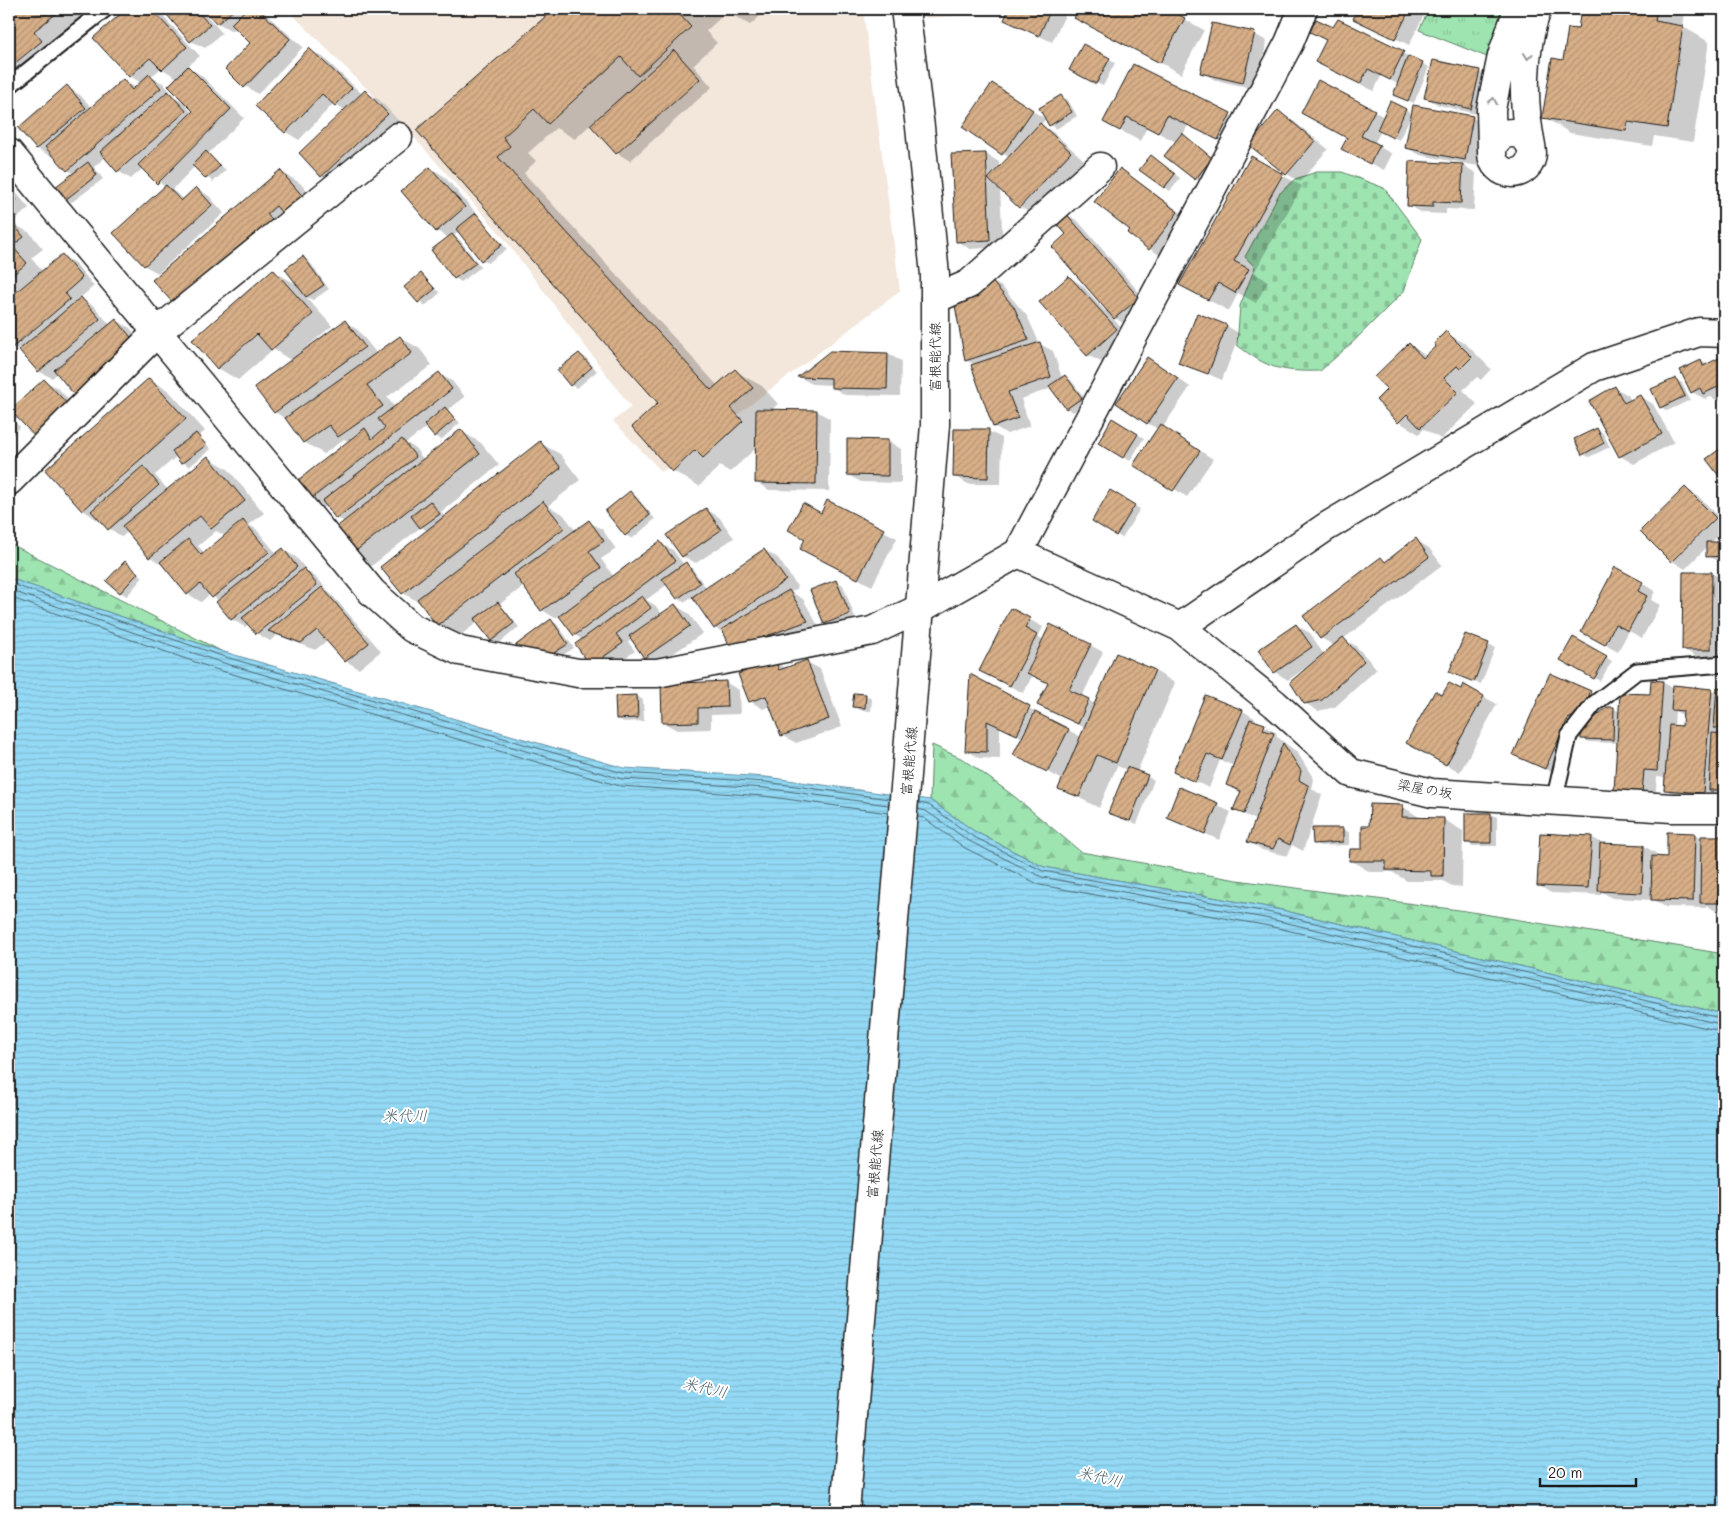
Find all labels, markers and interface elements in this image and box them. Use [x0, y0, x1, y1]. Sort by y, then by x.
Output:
one-way arrow [1523, 53, 1534, 61]
one-way arrow [1487, 97, 1498, 106]
street label: 富根能代線 [925, 322, 944, 392]
street label: 富根能代線 [896, 725, 921, 797]
street label: 梁屋の坂 [1396, 774, 1454, 803]
water label: 米代川 [382, 1105, 428, 1125]
street label: 富根能代線 [862, 1128, 887, 1200]
water label: 米代川 [681, 1372, 729, 1402]
scale bar [1540, 1456, 1637, 1488]
water label: 米代川 [1076, 1461, 1124, 1491]
text: 20 m [1548, 1462, 1582, 1482]

